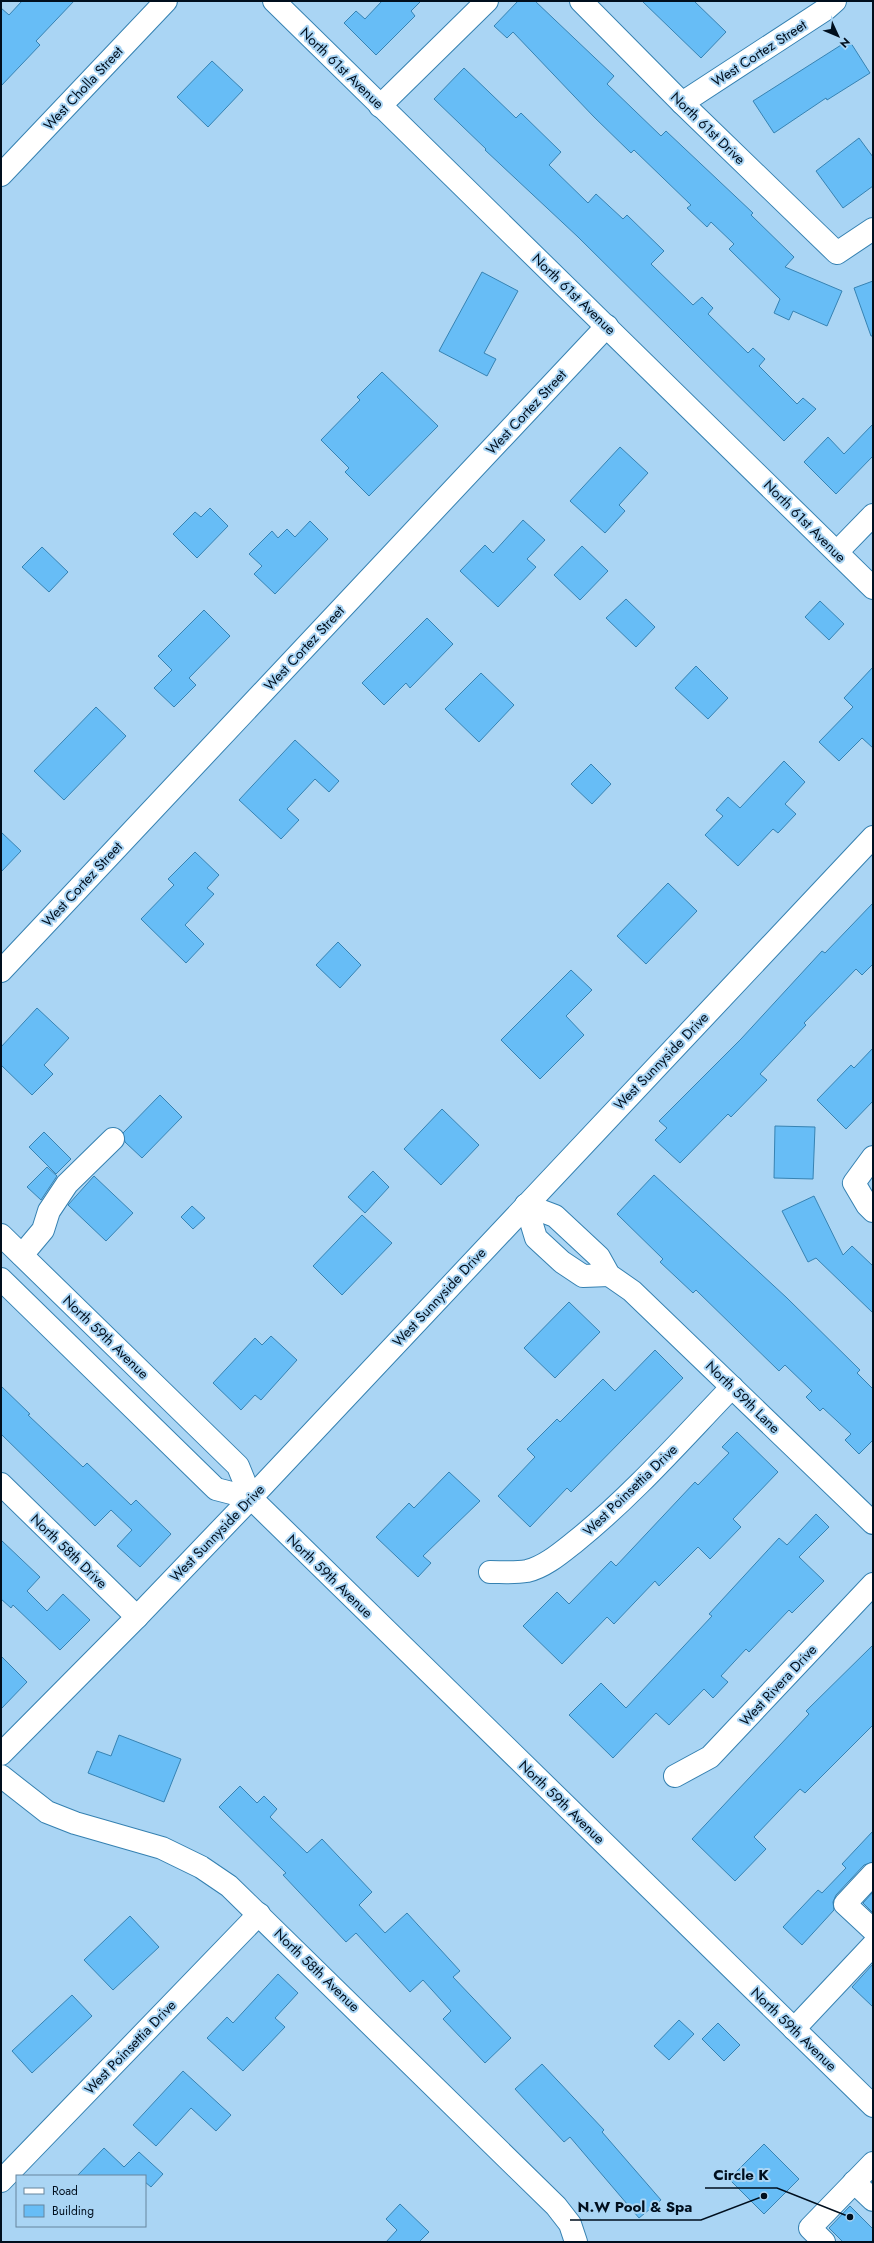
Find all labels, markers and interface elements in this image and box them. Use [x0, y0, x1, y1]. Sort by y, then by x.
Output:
street label: West Cortez Street [708, 14, 811, 91]
north arrow [818, 16, 858, 56]
street label: North 61st Avenue [296, 23, 388, 113]
text: N [836, 34, 854, 52]
street label: West Cholla Street [39, 41, 128, 135]
street label: North 61st Drive [666, 87, 750, 169]
street label: North 61st Avenue [528, 249, 620, 339]
street label: West Cortez Street [481, 365, 571, 459]
street label: North 61st Avenue [759, 475, 851, 567]
street label: West Cortez Street [259, 601, 349, 695]
street label: West Cortez Street [37, 837, 127, 931]
street label: West Sunnyside Drive [609, 1008, 713, 1114]
street label: West Sunnyside Drive [388, 1243, 490, 1351]
street label: North 59th Avenue [59, 1291, 153, 1383]
street label: North 59th Lane [701, 1356, 785, 1438]
street label: West Poinsettia Drive [578, 1440, 682, 1540]
street label: West Sunnyside Drive [165, 1480, 269, 1586]
street label: North 58th Drive [26, 1509, 112, 1593]
street label: North 59th Avenue [283, 1530, 377, 1622]
street label: West Rivera Drive [735, 1640, 821, 1730]
street label: North 59th Avenue [515, 1756, 609, 1848]
street label: North 58th Avenue [270, 1924, 364, 2016]
street label: North 59th Avenue [747, 1983, 841, 2075]
street label: West Poinsettia Drive [80, 1995, 180, 2099]
callout: Circle K [705, 2161, 777, 2188]
text: Circle K [713, 2164, 769, 2186]
legend [16, 2175, 146, 2227]
text: Road [52, 2182, 78, 2200]
callout: N.W Pool & Spa [570, 2193, 701, 2220]
text: N.W Pool & Spa [578, 2196, 692, 2218]
text: Building [52, 2202, 94, 2220]

